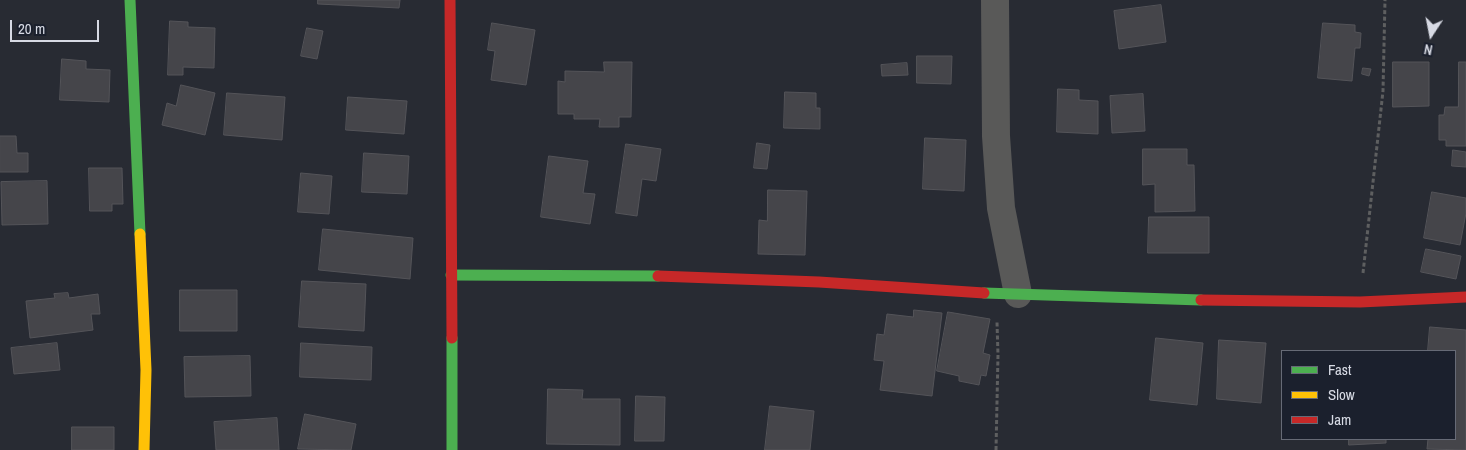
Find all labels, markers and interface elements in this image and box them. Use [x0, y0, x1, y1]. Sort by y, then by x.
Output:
scale bar [12, 10, 101, 42]
north arrow [1406, 10, 1456, 60]
text: 20 m [18, 18, 45, 39]
text: N [1422, 40, 1434, 59]
legend [1281, 350, 1456, 440]
text: Fast [1328, 359, 1351, 380]
text: Slow [1328, 384, 1355, 405]
text: Jam [1328, 409, 1351, 430]

